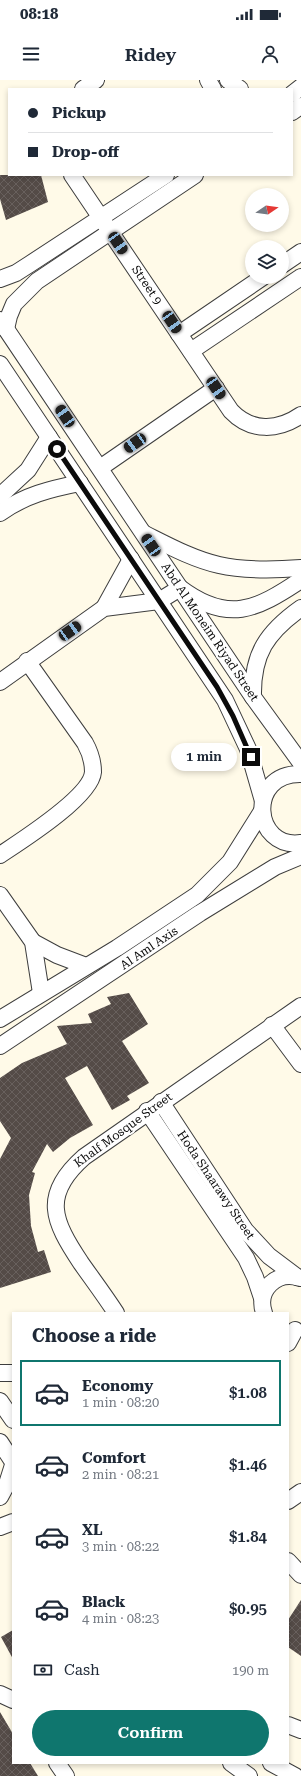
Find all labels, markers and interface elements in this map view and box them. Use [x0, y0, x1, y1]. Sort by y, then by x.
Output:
text: 08:18 [20, 5, 58, 23]
icon: menu [20, 43, 42, 65]
icon: person [259, 43, 281, 65]
text: Ridey [125, 44, 176, 65]
text: Pickup [52, 104, 106, 122]
text: Drop-off [52, 143, 119, 161]
north arrow [245, 188, 289, 232]
map controls [245, 188, 289, 284]
car [106, 230, 130, 256]
button: layers [245, 240, 289, 284]
street label: Street 9 [129, 263, 165, 307]
car [160, 309, 184, 335]
car [204, 375, 228, 401]
car [53, 403, 77, 429]
car [122, 431, 148, 455]
route start [48, 440, 66, 458]
car [139, 532, 163, 558]
street label: Abd Al Moneim Riyad Street [158, 560, 262, 704]
car [57, 619, 83, 643]
callout: 1 min [171, 743, 237, 771]
route end [242, 748, 260, 766]
text: 1 min [186, 749, 222, 764]
street label: Al Aml Axis [118, 923, 181, 972]
street label: Khalf Mosque Street [71, 1089, 175, 1170]
street label: Hoda Shaarawy Street [174, 1128, 258, 1243]
text: Choose a ride [32, 1325, 156, 1346]
icon: car [34, 1375, 70, 1411]
text: Economy [82, 1377, 153, 1395]
text: $1.08 [229, 1384, 267, 1402]
text: 1 min · 08:20 [82, 1395, 159, 1410]
icon: car [34, 1447, 70, 1483]
text: Comfort [82, 1449, 146, 1467]
text: $1.46 [229, 1456, 267, 1474]
text: 2 min · 08:21 [82, 1467, 159, 1482]
icon: car [34, 1519, 70, 1555]
text: XL [82, 1521, 103, 1539]
text: $1.84 [229, 1528, 267, 1546]
text: 3 min · 08:22 [82, 1539, 159, 1554]
icon: car [34, 1591, 70, 1627]
text: Black [82, 1593, 125, 1611]
text: $0.95 [229, 1600, 267, 1618]
text: 4 min · 08:23 [82, 1611, 159, 1626]
icon: cash [32, 1659, 54, 1681]
text: Cash [64, 1661, 100, 1679]
text: 190 m [232, 1663, 269, 1678]
button: Confirm [32, 1710, 269, 1756]

